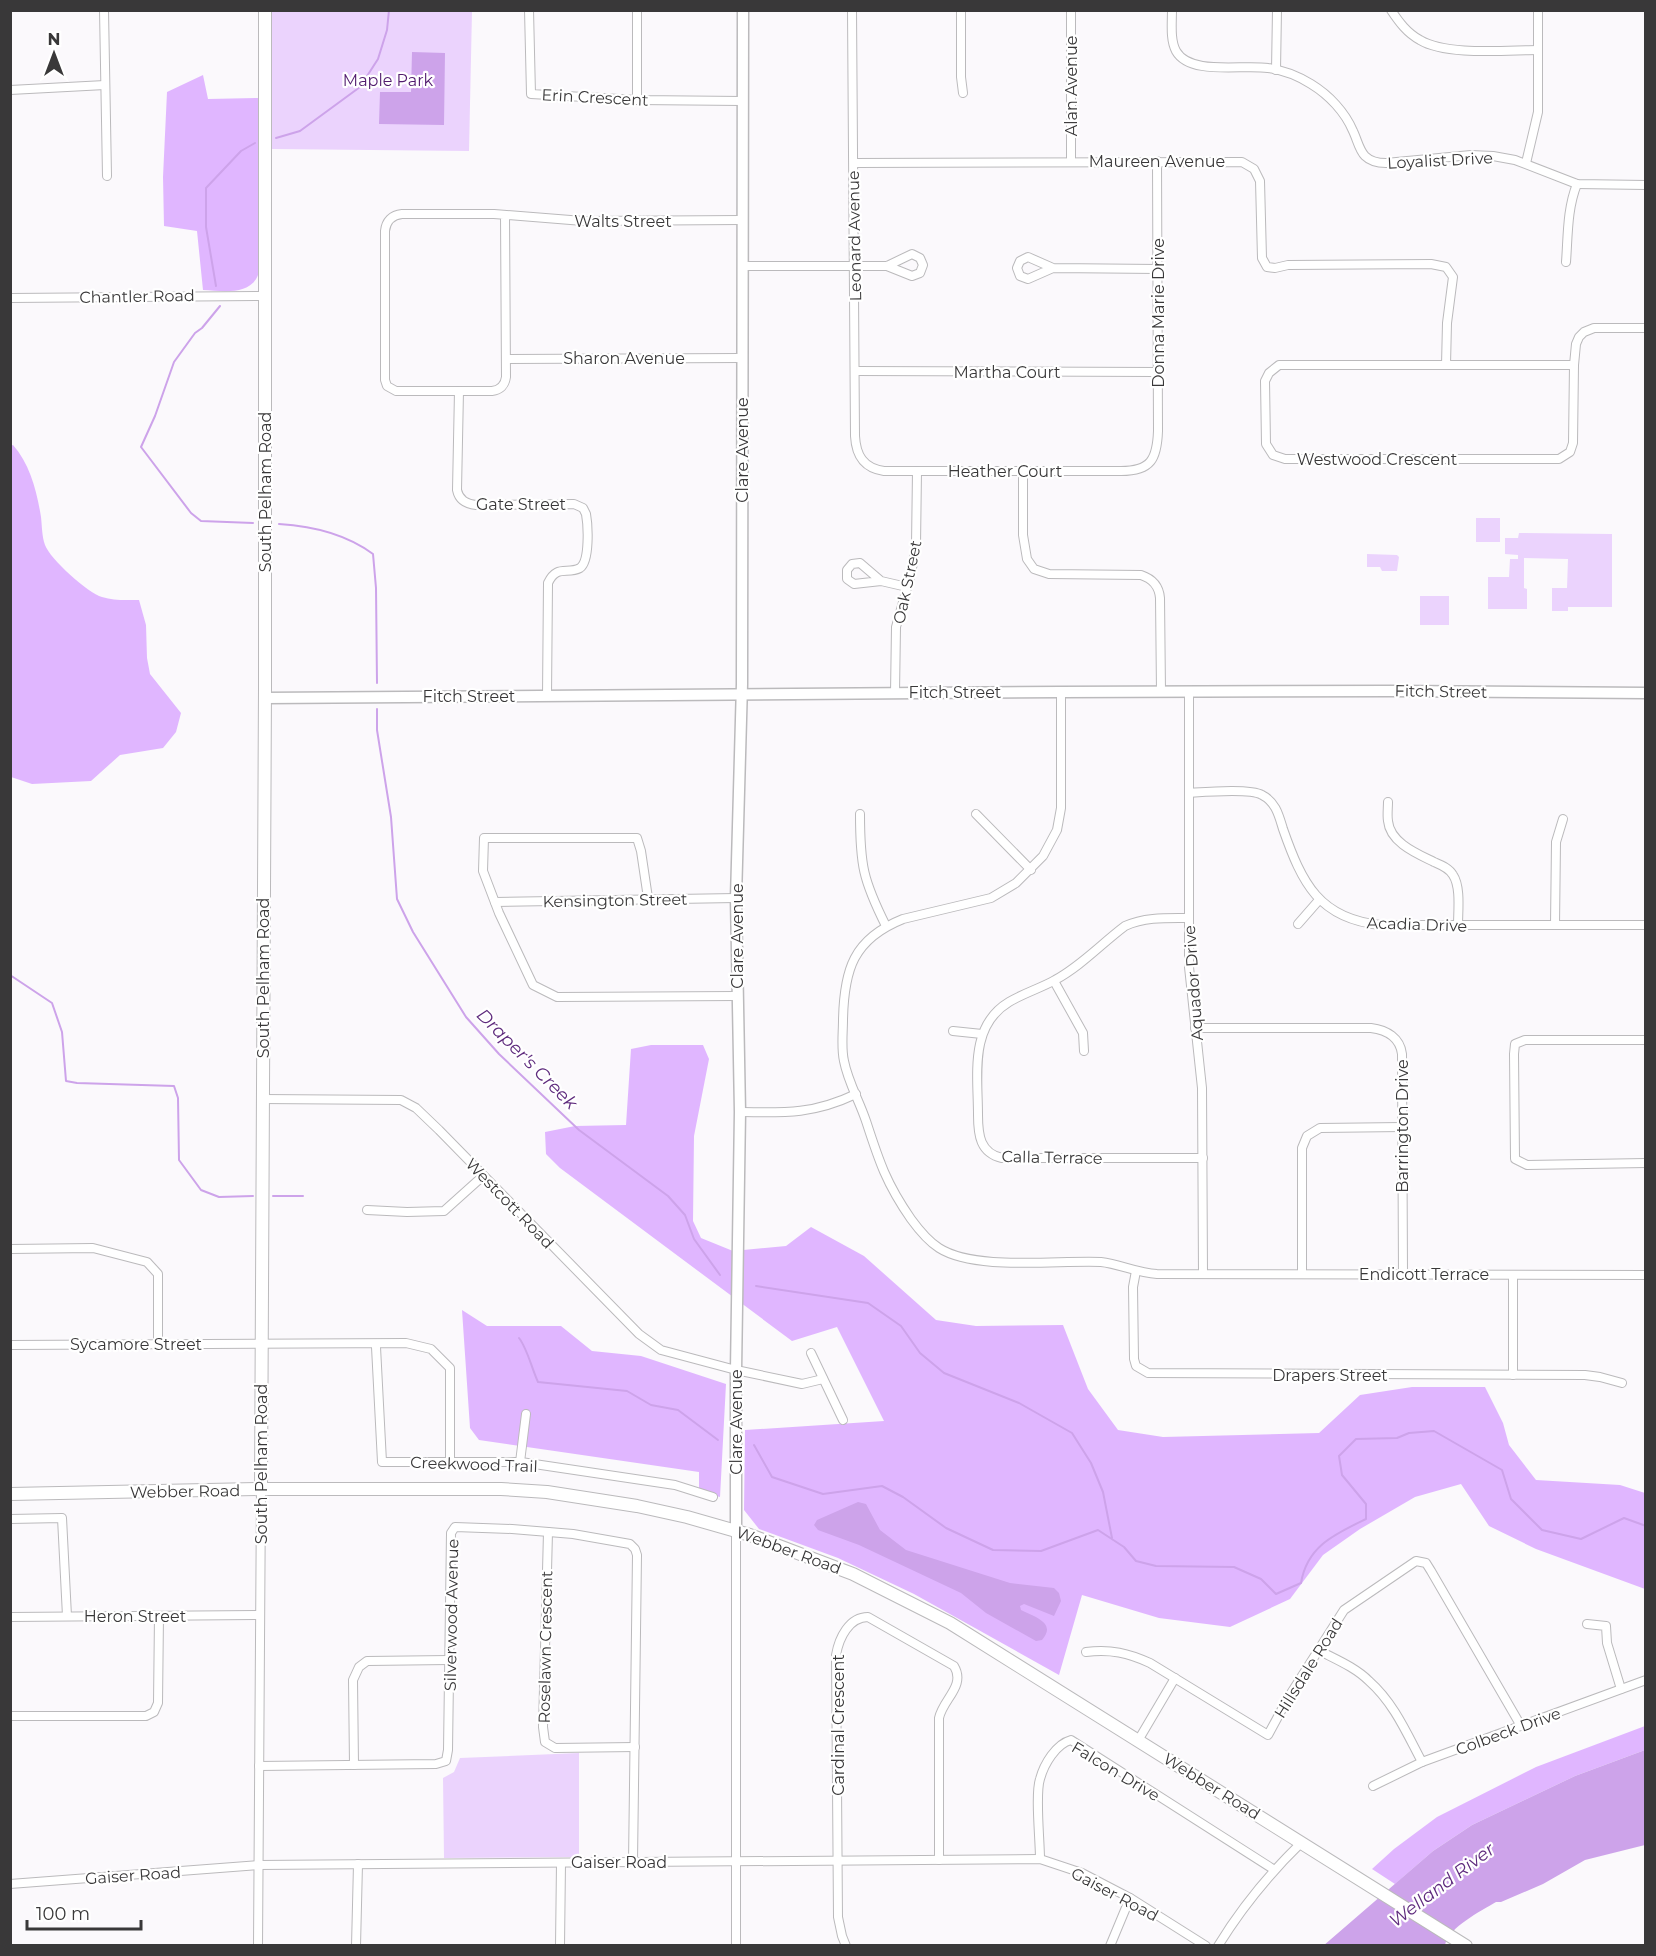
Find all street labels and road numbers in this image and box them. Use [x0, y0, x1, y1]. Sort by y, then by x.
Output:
street label: Alan Avenue [1062, 36, 1081, 136]
street label: Erin Crescent [541, 85, 649, 110]
street label: Loyalist Drive [1387, 148, 1493, 173]
street label: Maureen Avenue [1089, 152, 1225, 171]
street label: Leonard Avenue [844, 170, 865, 302]
street label: Walts Street [574, 212, 672, 231]
street label: Donna Marie Drive [1149, 238, 1168, 388]
street label: Chantler Road [79, 286, 195, 307]
street label: Sharon Avenue [563, 349, 685, 368]
street label: Martha Court [953, 363, 1061, 382]
street label: Clare Avenue [733, 397, 752, 503]
street label: South Pelham Road [256, 412, 275, 572]
street label: Westwood Crescent [1297, 450, 1458, 469]
street label: Heather Court [948, 462, 1063, 481]
street label: Gate Street [476, 495, 567, 514]
street label: Oak Street [889, 538, 926, 626]
street label: Fitch Street [1394, 681, 1488, 702]
street label: Fitch Street [909, 683, 1002, 702]
street label: Fitch Street [423, 687, 516, 706]
street label: Clare Avenue [728, 883, 747, 989]
street label: Kensington Street [542, 890, 688, 911]
street label: South Pelham Road [254, 898, 273, 1058]
street label: Acadia Drive [1366, 913, 1468, 936]
street label: Aquador Drive [1180, 925, 1207, 1041]
street label: Barrington Drive [1393, 1059, 1412, 1193]
street label: Calla Terrace [1001, 1147, 1103, 1168]
street label: Westcott Road [462, 1154, 558, 1252]
street label: Endicott Terrace [1359, 1265, 1489, 1284]
street label: Sycamore Street [70, 1335, 203, 1354]
street label: Drapers Street [1272, 1366, 1388, 1385]
street label: Clare Avenue [727, 1369, 746, 1475]
street label: South Pelham Road [252, 1384, 271, 1544]
street label: Creekwood Trail [410, 1453, 538, 1476]
street label: Webber Road [130, 1481, 240, 1502]
street label: Webber Road [734, 1523, 844, 1578]
street label: Silverwood Avenue [441, 1539, 462, 1691]
street label: Roselawn Crescent [535, 1570, 556, 1723]
street label: Heron Street [84, 1607, 187, 1626]
street label: Hillsdale Road [1270, 1615, 1347, 1722]
street label: Cardinal Crescent [829, 1654, 848, 1796]
street label: Colbeck Drive [1453, 1704, 1563, 1759]
street label: Falcon Drive [1068, 1738, 1163, 1805]
street label: Webber Road [1160, 1749, 1264, 1824]
street label: Gaiser Road [571, 1853, 667, 1872]
street label: Gaiser Road [84, 1863, 182, 1888]
street label: Gaiser Road [1068, 1864, 1162, 1925]

